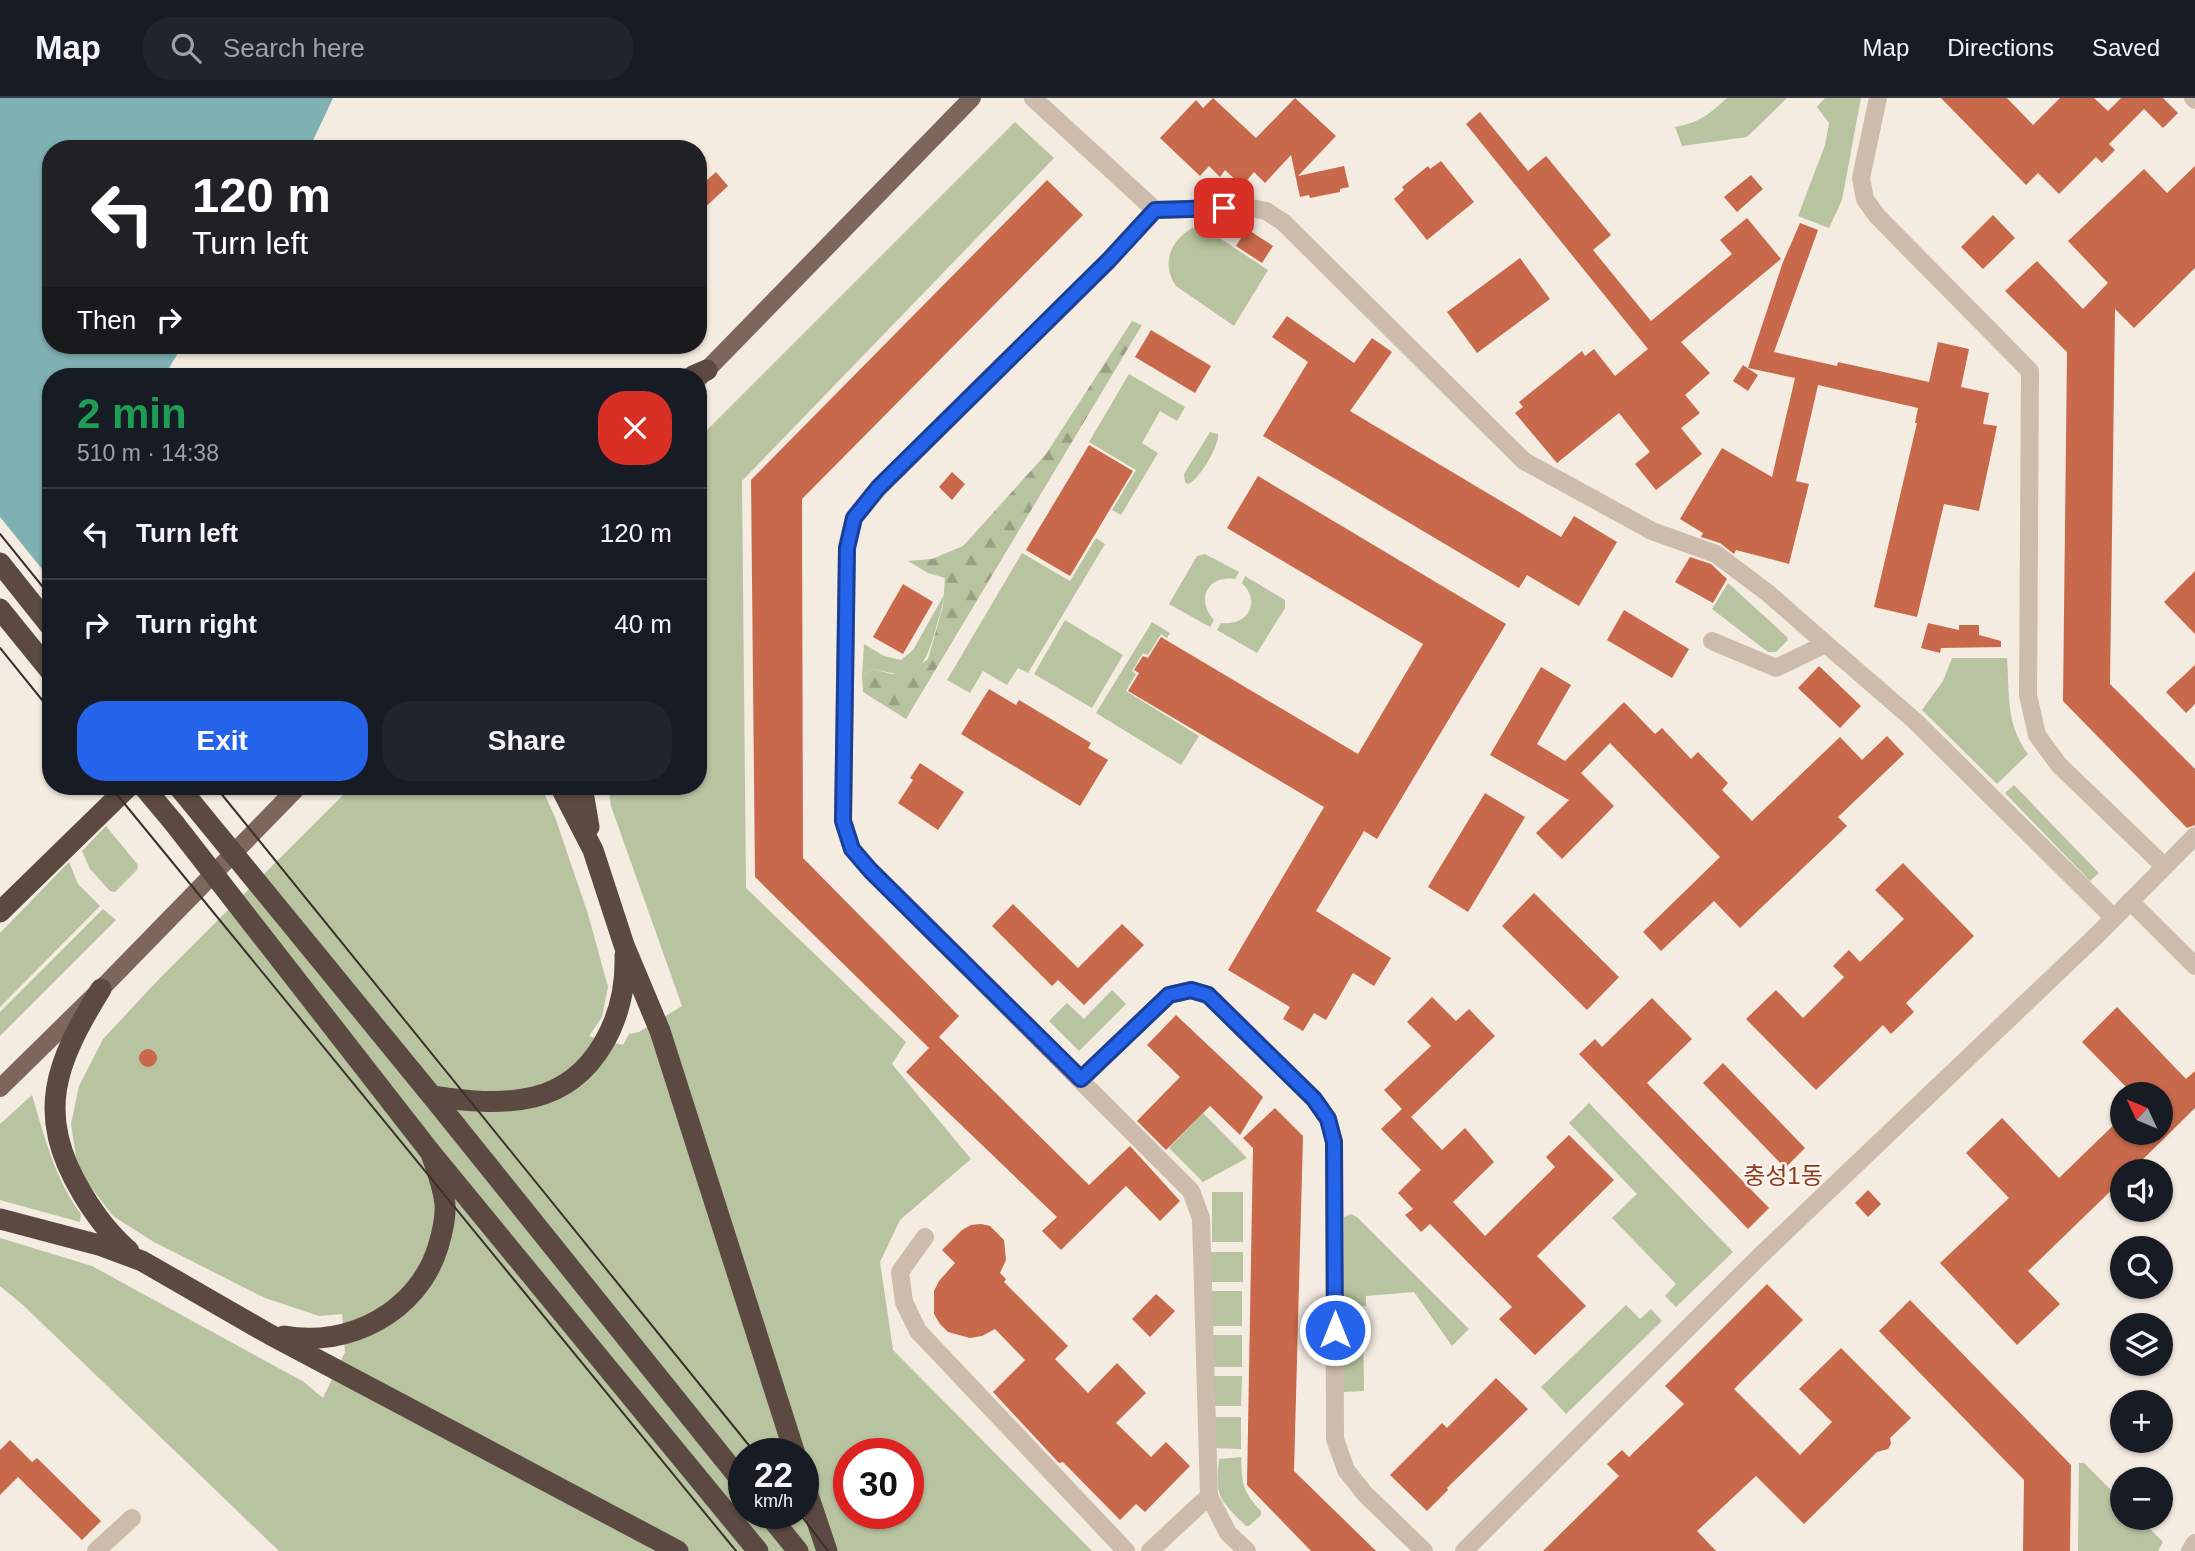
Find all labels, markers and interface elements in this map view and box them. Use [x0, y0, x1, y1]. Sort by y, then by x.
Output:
search box [143, 17, 633, 80]
text: Map [35, 29, 101, 66]
icon: search [167, 29, 205, 67]
text: Search here [223, 33, 365, 63]
text: Map [1863, 34, 1909, 61]
text: Directions [1947, 34, 2054, 61]
text: Saved [2092, 34, 2160, 61]
icon: left [77, 168, 168, 259]
text: 120 m [192, 168, 331, 222]
pin [1194, 178, 1254, 238]
icon: arrive [1205, 189, 1243, 227]
text: Turn left [192, 225, 308, 261]
icon: right [150, 301, 188, 339]
text: Then [77, 305, 136, 335]
text: 2 min [77, 390, 187, 437]
button: close [598, 391, 672, 465]
text: 510 m · 14:38 [77, 440, 219, 466]
icon: left [77, 515, 115, 553]
text: Turn left [136, 518, 238, 548]
text: 120 m [600, 518, 672, 548]
icon: right [77, 606, 115, 644]
text: Turn right [136, 609, 257, 639]
text: 40 m [614, 609, 672, 639]
button: Exit [77, 701, 368, 781]
button: Share [382, 701, 672, 781]
north arrow [2110, 1082, 2174, 1144]
map controls [2110, 1082, 2173, 1530]
button: sound [2110, 1159, 2173, 1222]
district label: 충성1동 [1743, 1162, 1823, 1189]
button: search [2110, 1236, 2173, 1299]
position arrow [1298, 1293, 1372, 1367]
button: layers [2110, 1313, 2173, 1376]
button: + [2110, 1390, 2173, 1453]
speed limit sign: 30 [833, 1438, 924, 1529]
text: 22 [754, 1455, 793, 1494]
button: − [2110, 1467, 2173, 1530]
text: km/h [754, 1491, 793, 1511]

